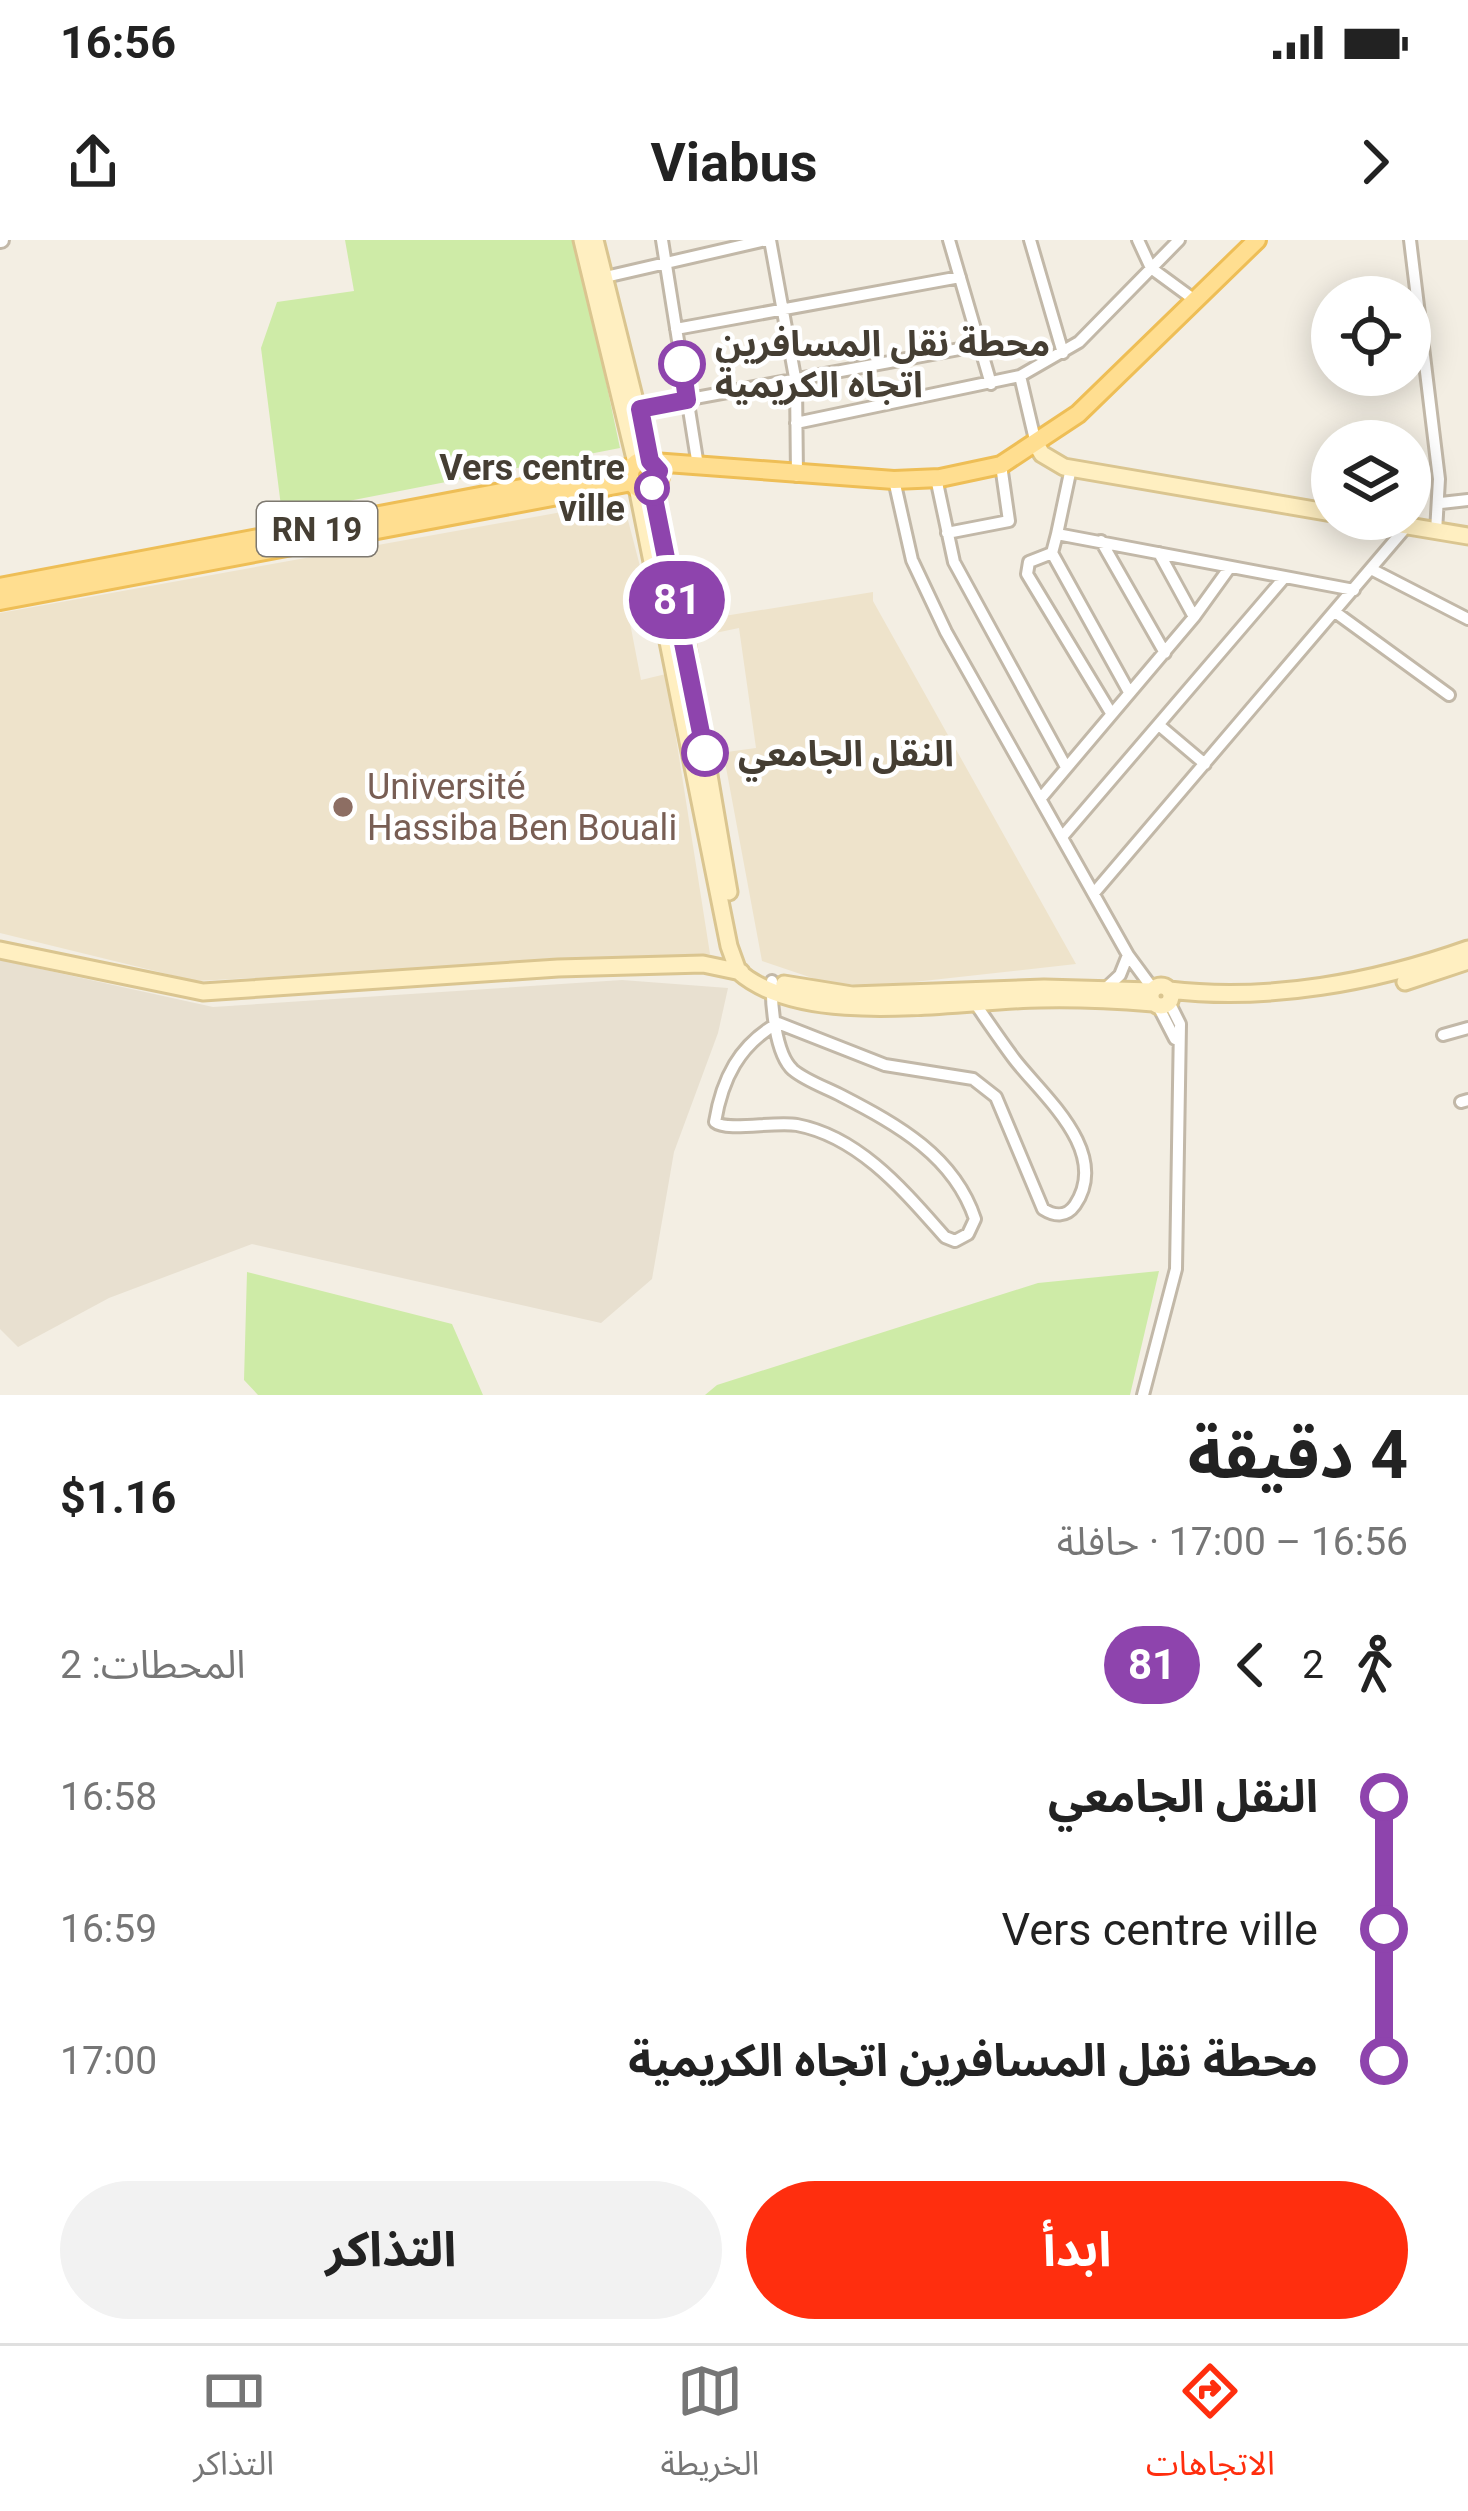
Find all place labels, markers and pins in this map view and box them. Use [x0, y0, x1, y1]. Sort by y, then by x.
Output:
place label: محطة نقل المسافرين اتجاه الكريمية [715, 323, 1050, 406]
marker: محطة نقل المسافرين اتجاه الكريمية [660, 342, 704, 386]
place label: Vers centre ville [439, 447, 625, 530]
marker: Vers centre ville [636, 472, 668, 504]
marker: النقل الجامعي [683, 731, 727, 775]
place label: النقل الجامعي [738, 733, 954, 782]
place label: Université Hassiba Ben Bouali [367, 766, 677, 849]
marker: Université Hassiba Ben Bouali [330, 794, 356, 820]

